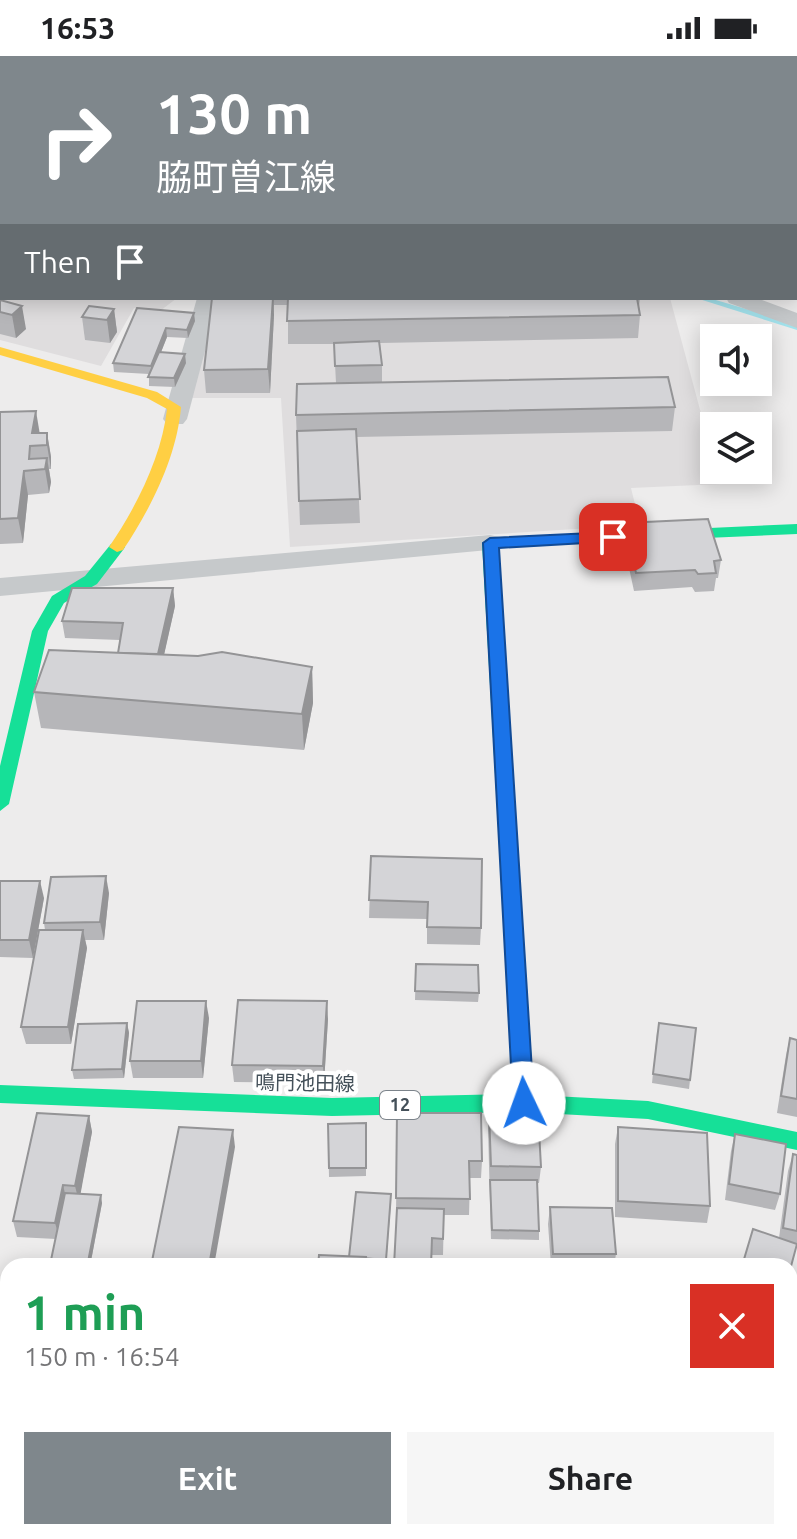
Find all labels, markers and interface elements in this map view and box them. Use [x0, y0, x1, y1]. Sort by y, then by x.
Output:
text: 16:53 [40, 11, 115, 45]
text: 130 m [156, 82, 312, 145]
icon: right [24, 88, 128, 192]
text: 脇町曽江線 [156, 156, 336, 197]
icon: arrive [108, 240, 152, 284]
text: Then [24, 245, 92, 279]
map controls [700, 324, 772, 484]
button: sound [700, 324, 772, 396]
button: layers [700, 412, 772, 484]
pin [579, 503, 647, 571]
icon: arrive [591, 515, 635, 559]
position arrow [482, 1061, 566, 1145]
street label: 鳴門池田線 [255, 1070, 355, 1095]
road number: 12 [380, 1091, 420, 1119]
button: close [690, 1284, 774, 1368]
text: 1 min [24, 1285, 145, 1339]
text: 150 m · 16:54 [24, 1342, 180, 1371]
button: Exit [24, 1432, 391, 1524]
button: Share [407, 1432, 774, 1524]

